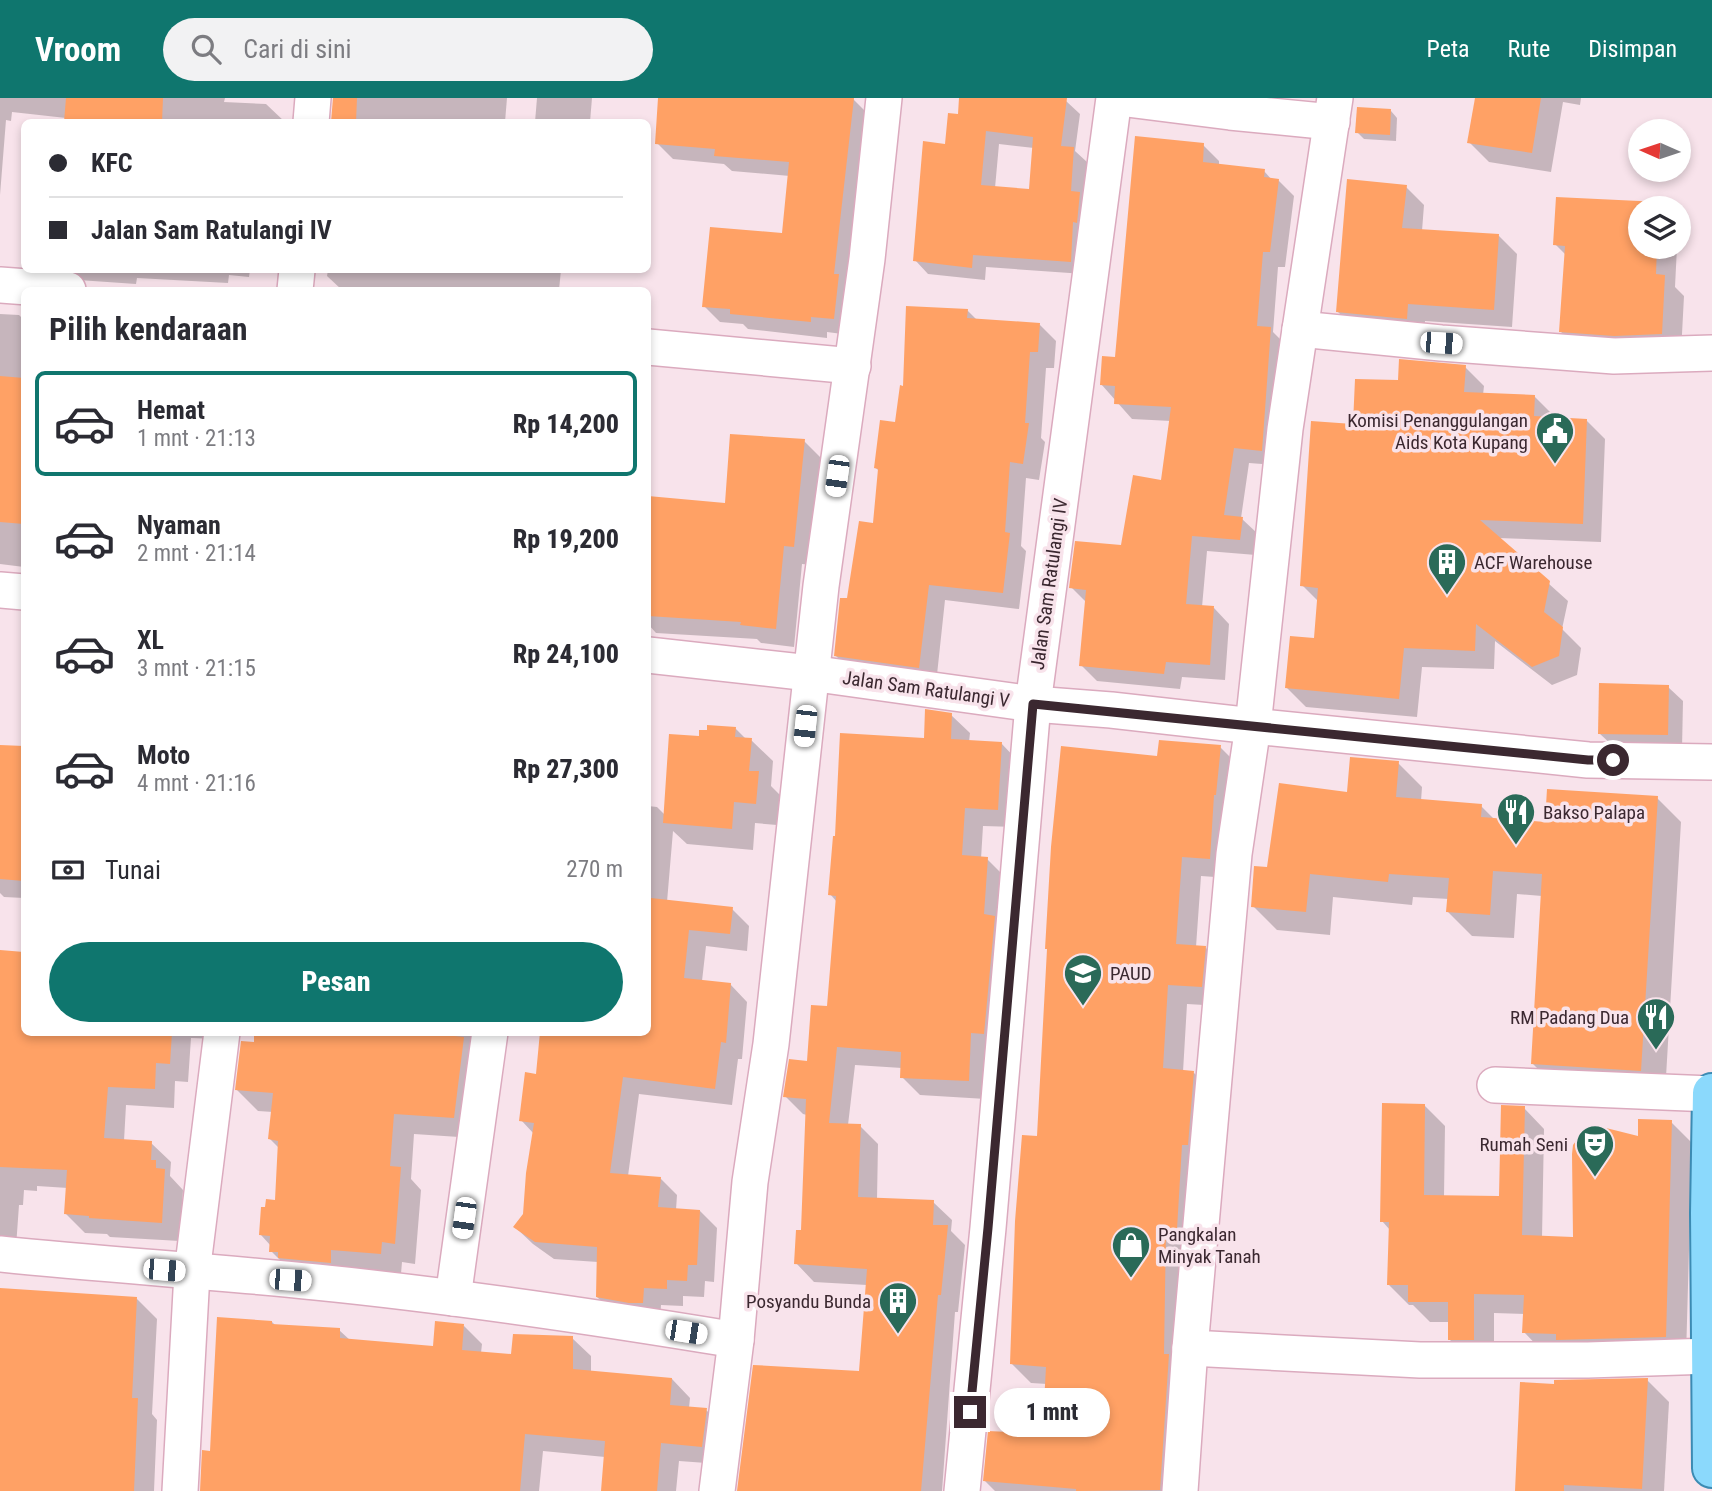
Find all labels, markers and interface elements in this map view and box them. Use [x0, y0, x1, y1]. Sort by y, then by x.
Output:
search box [163, 18, 653, 81]
text: Vroom [35, 30, 121, 69]
icon: search [187, 30, 225, 68]
text: Cari di sini [243, 34, 352, 64]
text: Peta [1427, 35, 1470, 63]
text: Rute [1508, 35, 1550, 63]
text: Disimpan [1588, 35, 1677, 63]
north arrow [1628, 119, 1690, 182]
map controls [1628, 119, 1691, 259]
text: KFC [91, 148, 133, 178]
button: layers [1628, 196, 1691, 259]
text: Jalan Sam Ratulangi IV [91, 215, 332, 245]
text: Pilih kendaraan [49, 310, 248, 348]
car [1420, 331, 1463, 355]
icon: car [53, 392, 116, 455]
text: Hemat [137, 395, 205, 425]
text: Rp 14,200 [513, 409, 619, 439]
place label: Komisi Penanggulangan Aids Kota Kupang [1347, 409, 1528, 454]
public building icon: Komisi Penanggulangan Aids Kota Kupang [1534, 410, 1576, 465]
text: 1 mnt · 21:13 [137, 425, 256, 452]
car [824, 454, 851, 498]
street label: Jalan Sam Ratulangi IV [1026, 496, 1072, 671]
icon: car [53, 507, 116, 570]
text: Nyaman [137, 510, 221, 540]
text: Rp 19,200 [513, 524, 619, 554]
text: 2 mnt · 21:14 [137, 540, 256, 567]
building icon: ACF Warehouse [1426, 541, 1468, 596]
place label: ACF Warehouse [1474, 551, 1592, 574]
icon: car [53, 622, 116, 685]
text: XL [137, 625, 164, 655]
text: Rp 24,100 [513, 639, 619, 669]
text: 3 mnt · 21:15 [137, 655, 256, 682]
street label: Jalan Sam Ratulangi V [841, 666, 1011, 712]
car [793, 704, 818, 748]
icon: car [53, 737, 116, 800]
text: Moto [137, 740, 190, 770]
route start [1597, 744, 1629, 776]
text: Rp 27,300 [513, 754, 619, 784]
text: 4 mnt · 21:16 [137, 770, 256, 797]
restaurant icon: Bakso Palapa [1495, 791, 1537, 846]
place label: Bakso Palapa [1543, 801, 1645, 824]
icon: cash [49, 851, 87, 889]
text: Tunai [105, 855, 161, 885]
text: 270 m [566, 856, 623, 883]
button: Pesan [49, 942, 623, 1022]
school or university icon: PAUD [1062, 952, 1104, 1007]
place label: PAUD [1110, 962, 1152, 985]
restaurant icon: RM Padang Dua [1635, 996, 1677, 1051]
place label: RM Padang Dua [1510, 1006, 1629, 1029]
theatre icon: Rumah Seni [1574, 1123, 1616, 1178]
place label: Rumah Seni [1479, 1133, 1568, 1156]
car [451, 1196, 478, 1240]
place label: Pangkalan Minyak Tanah [1158, 1223, 1261, 1268]
shop icon: Pangkalan Minyak Tanah [1110, 1224, 1152, 1279]
car [143, 1258, 186, 1282]
car [269, 1268, 312, 1292]
building icon: Posyandu Bunda [877, 1280, 919, 1335]
place label: Posyandu Bunda [746, 1290, 871, 1313]
car [664, 1318, 709, 1346]
callout: 1 mnt [995, 1388, 1110, 1436]
route end [954, 1396, 986, 1428]
text: 1 mnt [1026, 1399, 1078, 1426]

